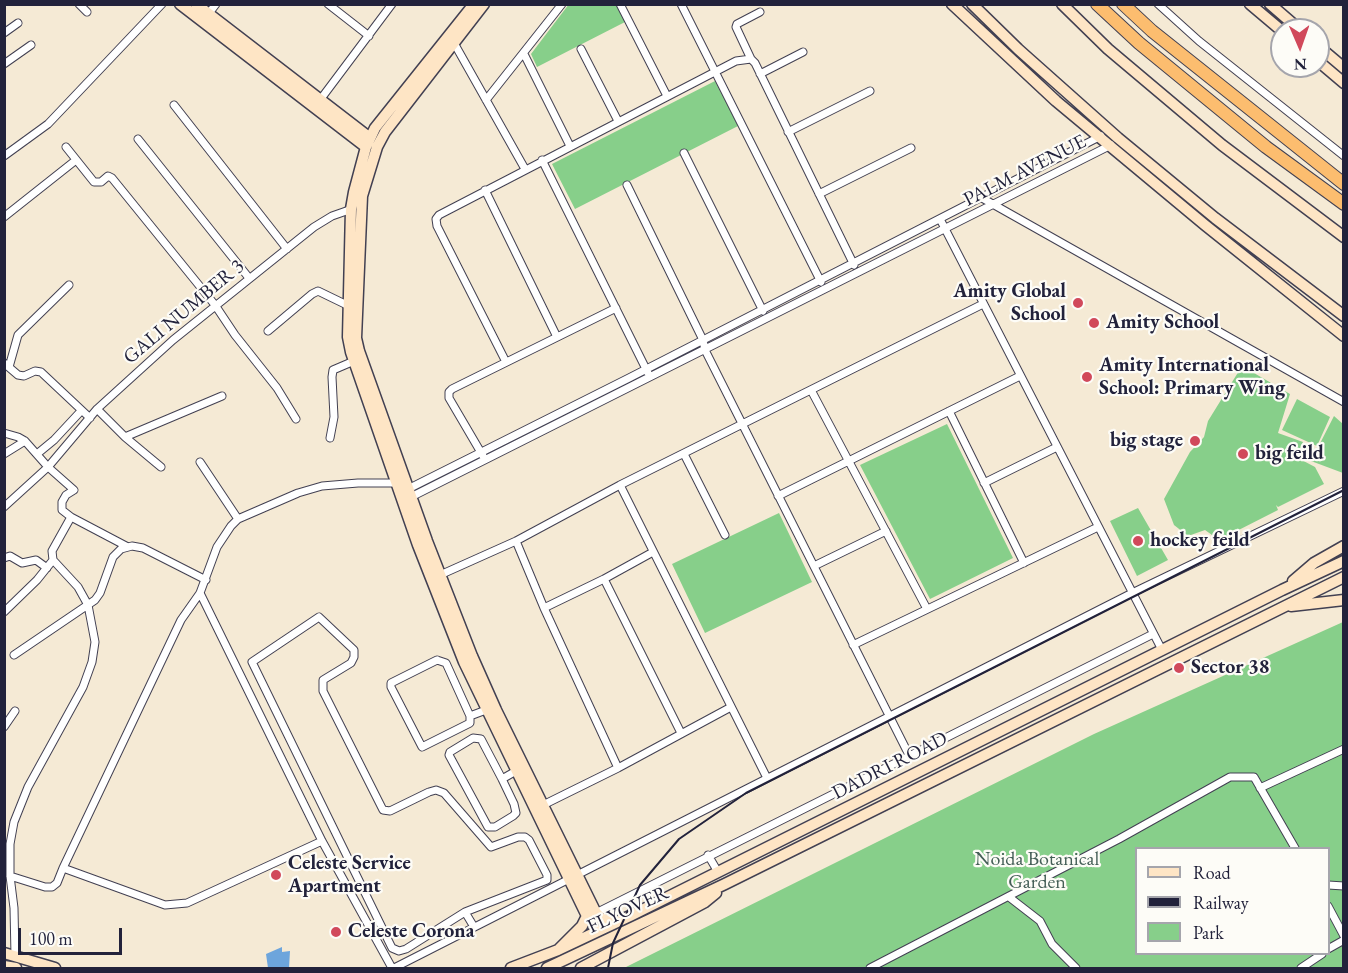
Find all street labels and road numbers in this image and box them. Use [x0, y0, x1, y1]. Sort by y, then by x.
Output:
street label: PALM AVENUE [960, 130, 1090, 212]
street label: GALI NUMBER 3 [119, 254, 249, 370]
street label: DADRI ROAD [828, 727, 952, 805]
street label: FLYOVER [584, 881, 672, 939]

